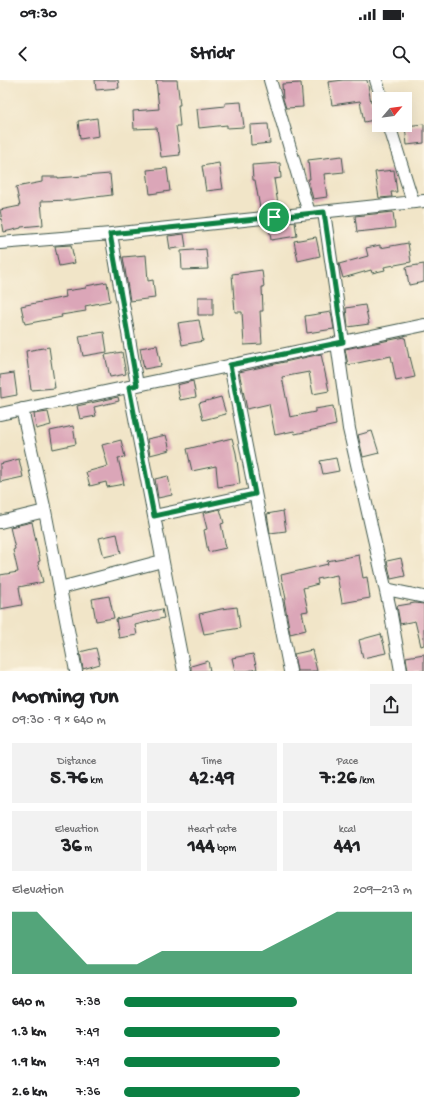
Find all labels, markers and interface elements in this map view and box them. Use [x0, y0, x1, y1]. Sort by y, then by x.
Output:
text: 09:30 [20, 5, 57, 23]
icon: back [12, 43, 34, 65]
icon: search [390, 43, 412, 65]
text: Stridr [191, 44, 233, 65]
north arrow [372, 92, 412, 132]
map controls [372, 92, 412, 132]
pin [257, 200, 291, 234]
icon: arrive [263, 206, 285, 228]
button: share [370, 684, 412, 726]
text: Morning run [12, 685, 118, 711]
text: 09:30 · 9 × 640 m [12, 713, 106, 728]
text: Distance [57, 756, 96, 768]
text: Time [202, 756, 222, 768]
text: Pace [337, 756, 358, 768]
text: 5.76 [50, 768, 88, 791]
text: 42:49 [189, 768, 235, 791]
text: 7:26 [320, 768, 357, 791]
text: km [88, 775, 103, 787]
text: /km [357, 775, 375, 787]
text: Elevation [55, 824, 99, 836]
text: Heart rate [187, 824, 237, 836]
text: kcal [339, 824, 356, 836]
text: 36 [61, 836, 82, 859]
text: 144 [188, 836, 215, 859]
text: 441 [334, 836, 361, 859]
text: m [82, 843, 92, 855]
text: bpm [215, 843, 236, 855]
text: Elevation [12, 883, 64, 898]
text: 209–213 m [353, 883, 412, 898]
text: 640 m [12, 995, 44, 1010]
text: 7:38 [76, 995, 101, 1010]
text: 1.3 km [12, 1025, 46, 1040]
text: 7:49 [76, 1025, 100, 1040]
text: 1.9 km [12, 1055, 46, 1070]
text: 7:49 [76, 1055, 100, 1070]
text: 2.6 km [12, 1085, 47, 1100]
text: 7:36 [76, 1085, 100, 1100]

